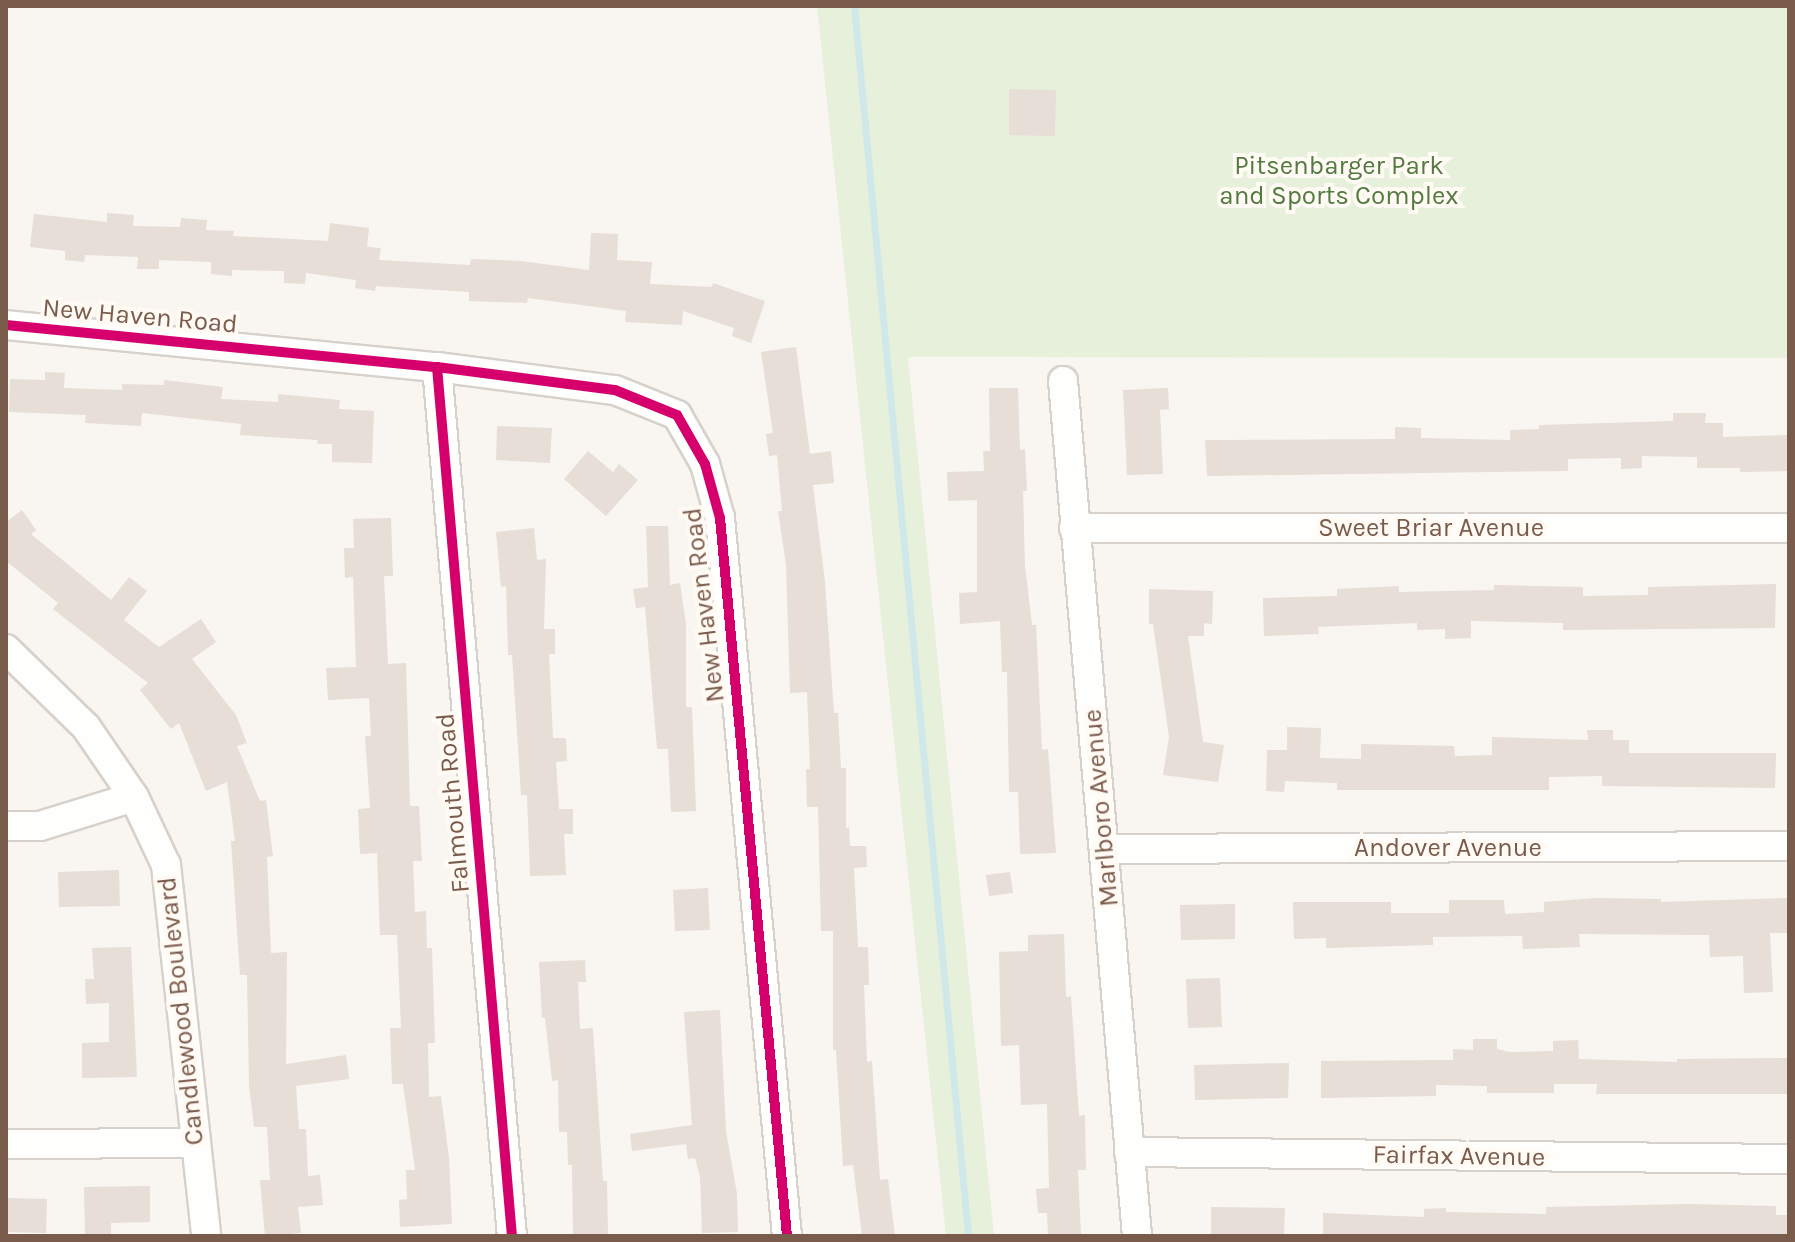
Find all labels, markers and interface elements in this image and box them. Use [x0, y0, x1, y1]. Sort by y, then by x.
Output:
park label: Pitsenbarger Park and Sports Complex [1219, 150, 1459, 212]
street label: New Haven Road [41, 292, 239, 340]
street label: New Haven Road [677, 506, 731, 704]
street label: Sweet Briar Avenue [1318, 512, 1544, 544]
street label: Marlboro Avenue [1077, 708, 1125, 908]
street label: Falmouth Road [430, 712, 476, 894]
street label: Andover Avenue [1354, 832, 1542, 864]
street label: Candlewood Boulevard [151, 875, 211, 1147]
street label: Fairfax Avenue [1372, 1139, 1546, 1173]

